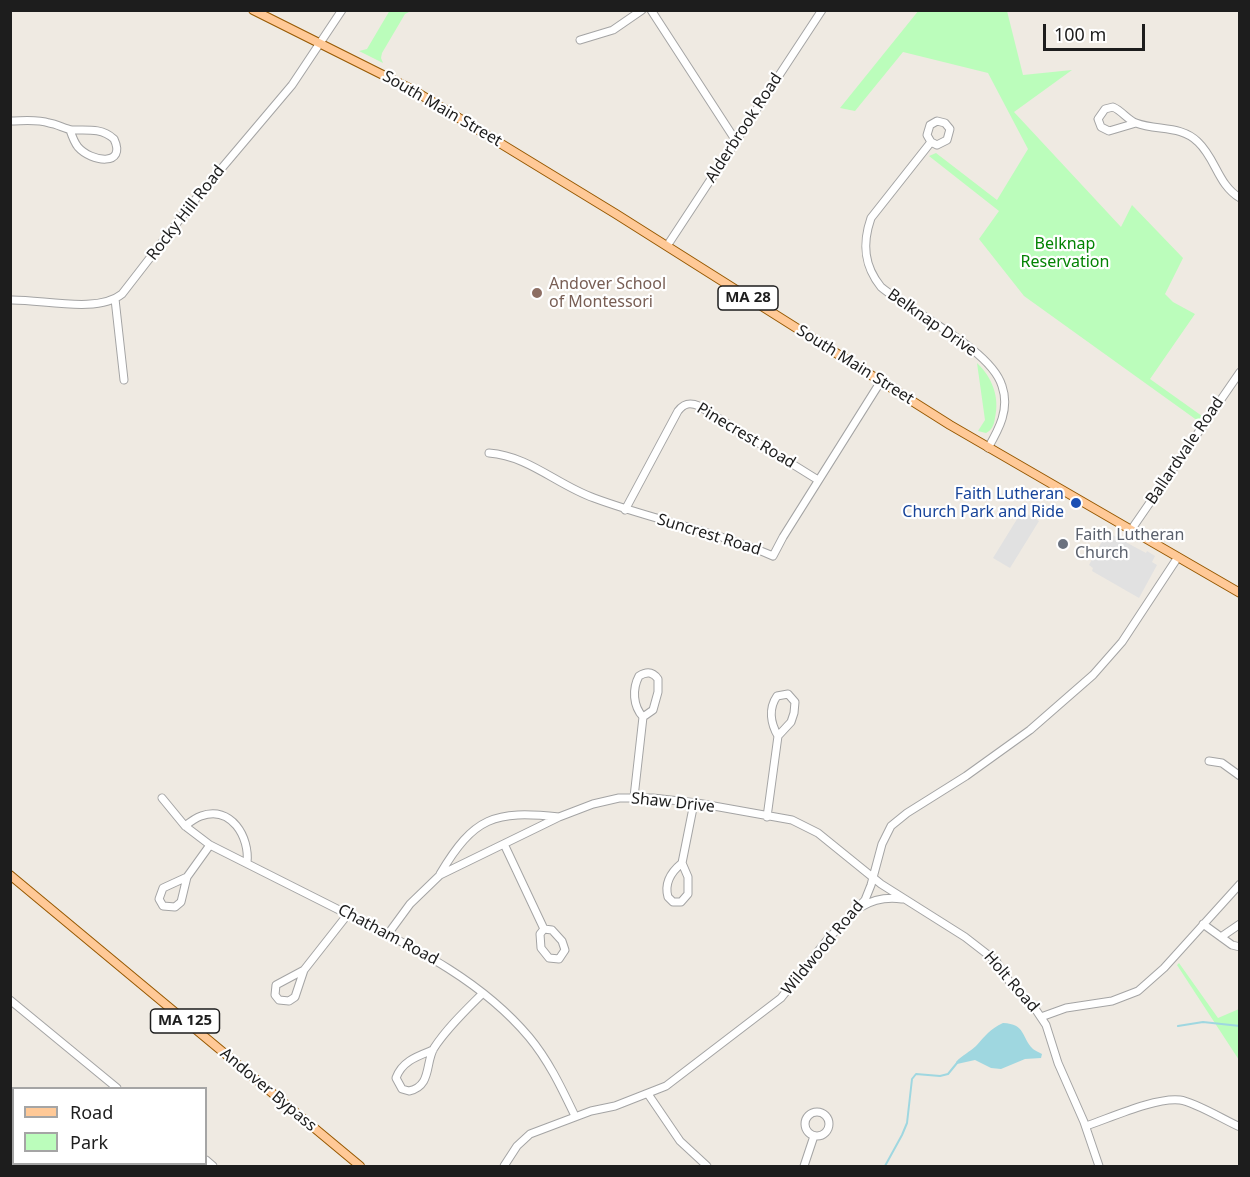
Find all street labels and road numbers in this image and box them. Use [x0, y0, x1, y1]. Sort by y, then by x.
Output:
street label: South Main Street [379, 67, 505, 151]
street label: Alderbrook Road [702, 70, 786, 186]
street label: Rocky Hill Road [143, 162, 229, 264]
street label: Belknap Drive [884, 285, 980, 361]
road number: MA 28 [718, 286, 778, 310]
street label: South Main Street [793, 321, 917, 409]
street label: Ballardvale Road [1142, 394, 1228, 508]
street label: Pinecrest Road [693, 399, 799, 473]
street label: Suncrest Road [655, 510, 763, 560]
street label: Shaw Drive [630, 789, 716, 817]
street label: Wildwood Road [778, 897, 868, 999]
street label: Chatham Road [334, 900, 442, 970]
street label: Holt Road [979, 948, 1043, 1016]
road number: MA 125 [150, 1009, 219, 1033]
street label: Andover Bypass [216, 1044, 320, 1136]

